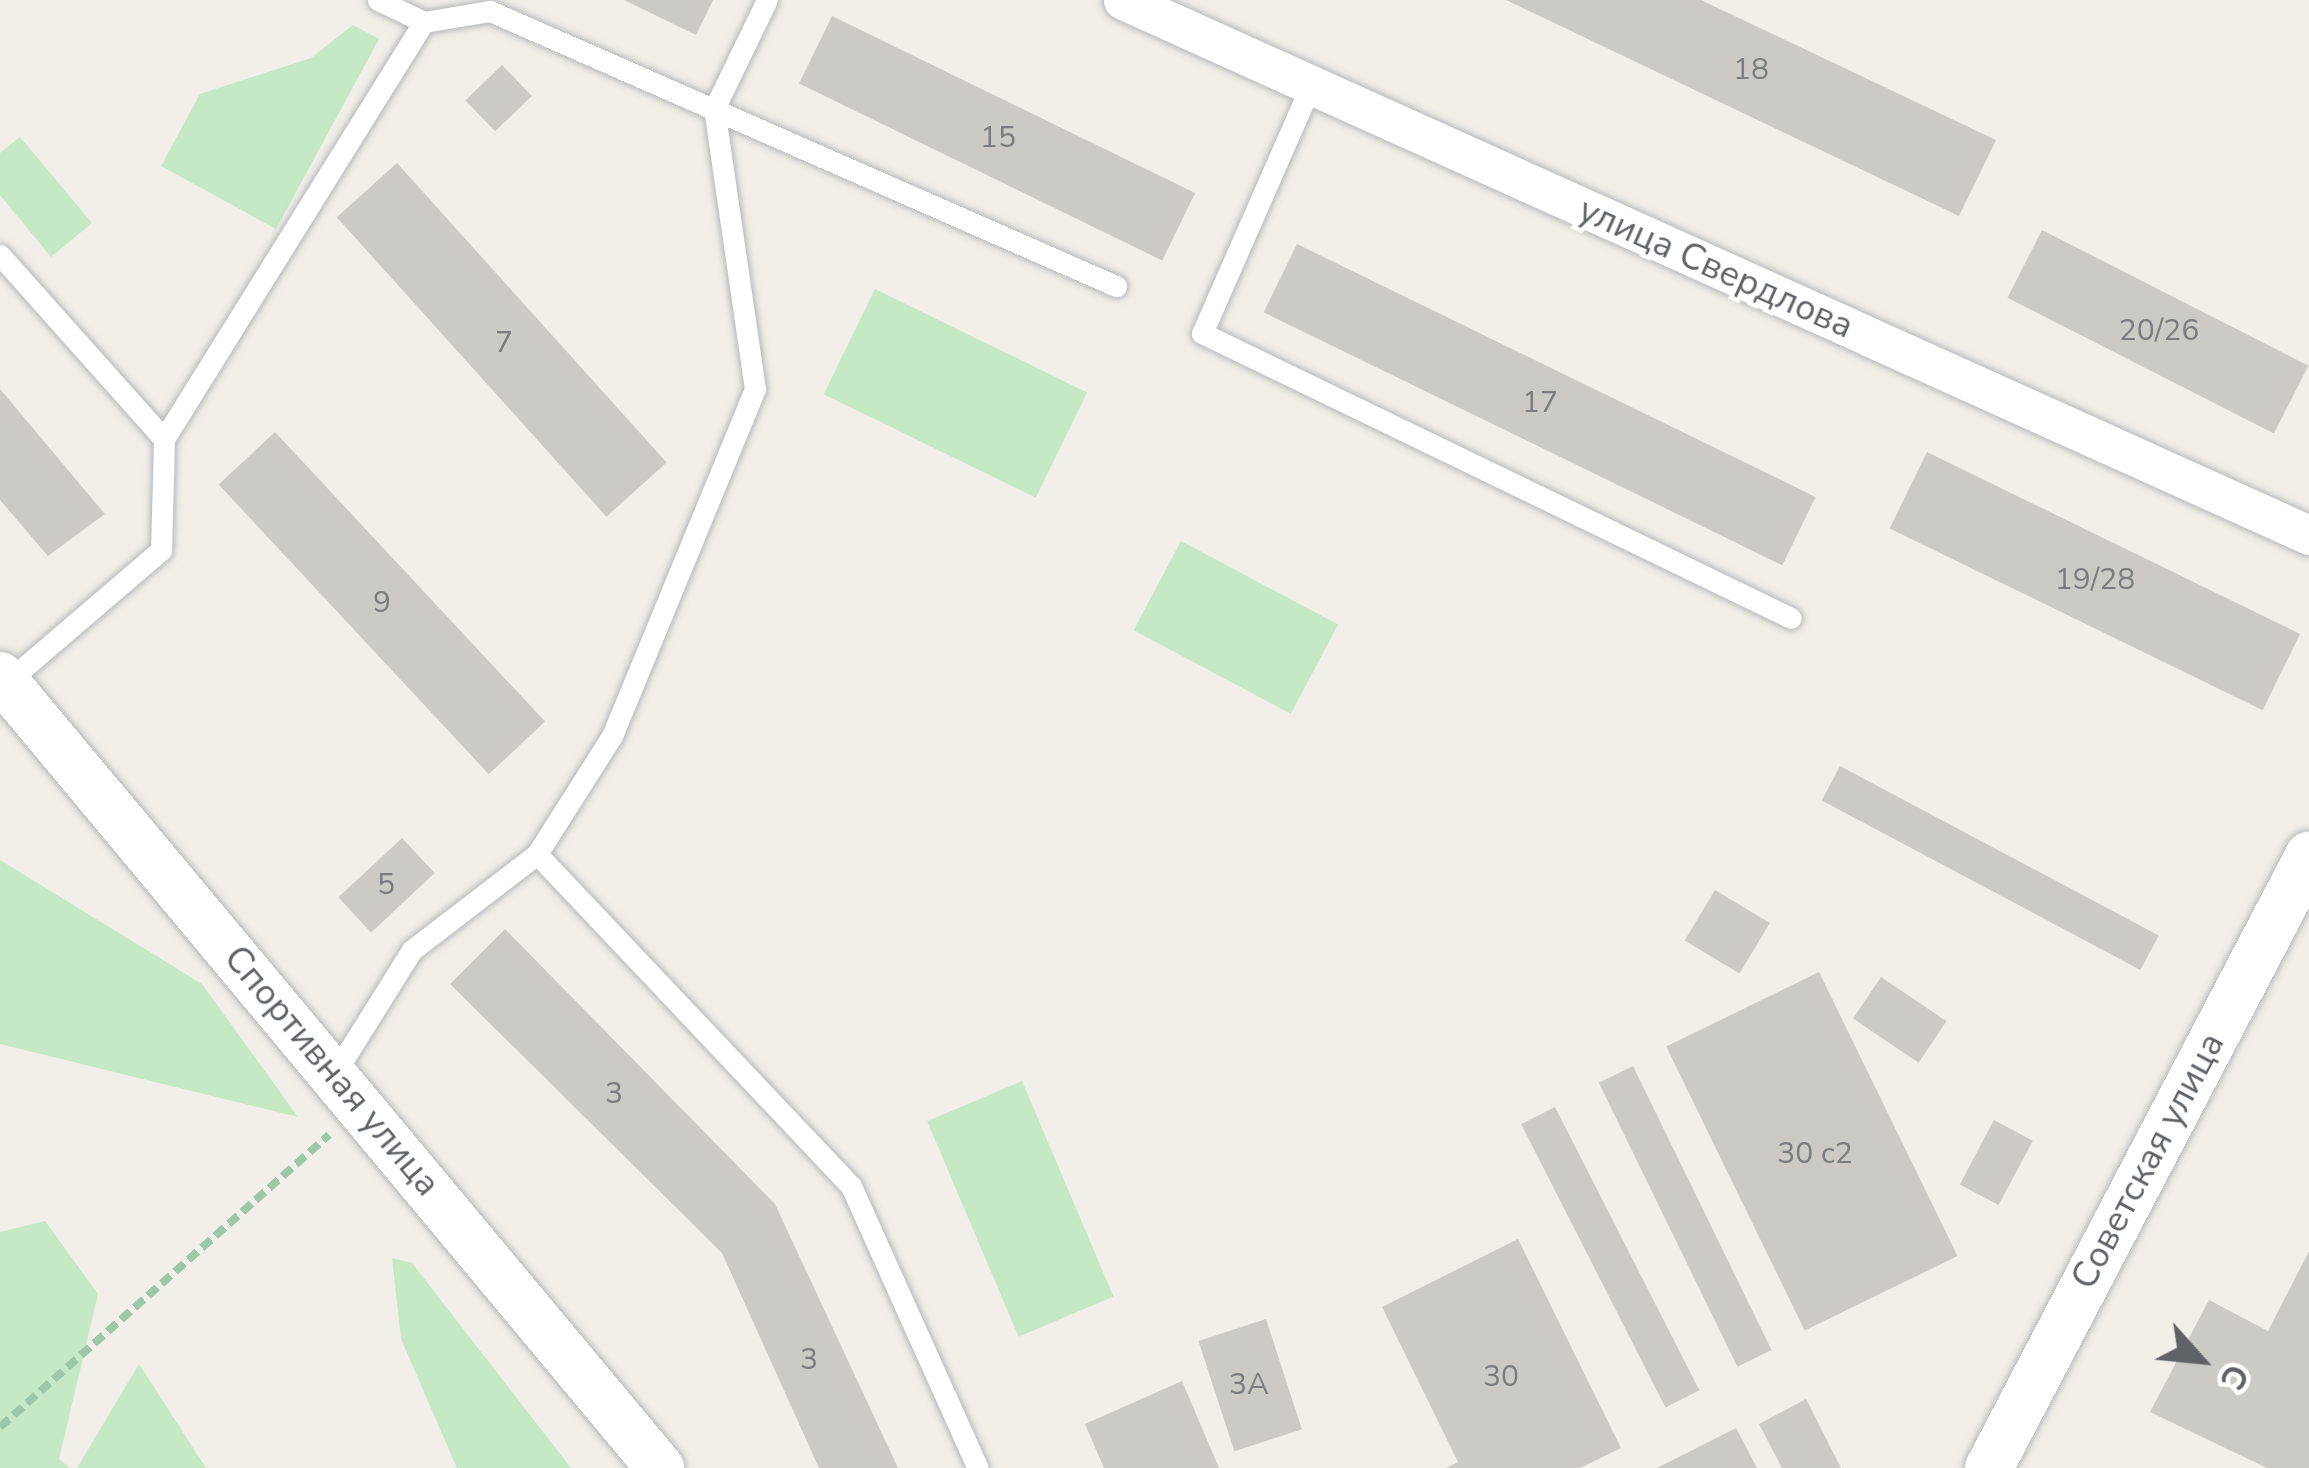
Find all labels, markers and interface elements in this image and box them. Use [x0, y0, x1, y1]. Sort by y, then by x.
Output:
house number: 18 [1733, 52, 1769, 88]
house number: 15 [980, 120, 1016, 156]
street label: улица Свердлова [1572, 188, 1860, 348]
house number: 20/26 [2119, 313, 2199, 349]
house number: 7 [495, 325, 513, 361]
house number: 17 [1522, 385, 1558, 421]
house number: 19/28 [2055, 562, 2135, 598]
house number: 9 [373, 585, 391, 621]
house number: 5 [377, 867, 395, 903]
street label: Спортивная улица [215, 937, 449, 1205]
street label: Советская улица [2062, 1026, 2234, 1296]
house number: 3 [605, 1076, 623, 1112]
house number: 30 c2 [1777, 1136, 1853, 1172]
north arrow [2141, 1300, 2261, 1420]
house number: 3 [800, 1342, 818, 1378]
text: С [2208, 1356, 2259, 1397]
house number: 30 [1483, 1359, 1519, 1395]
house number: 3А [1229, 1367, 1269, 1403]

